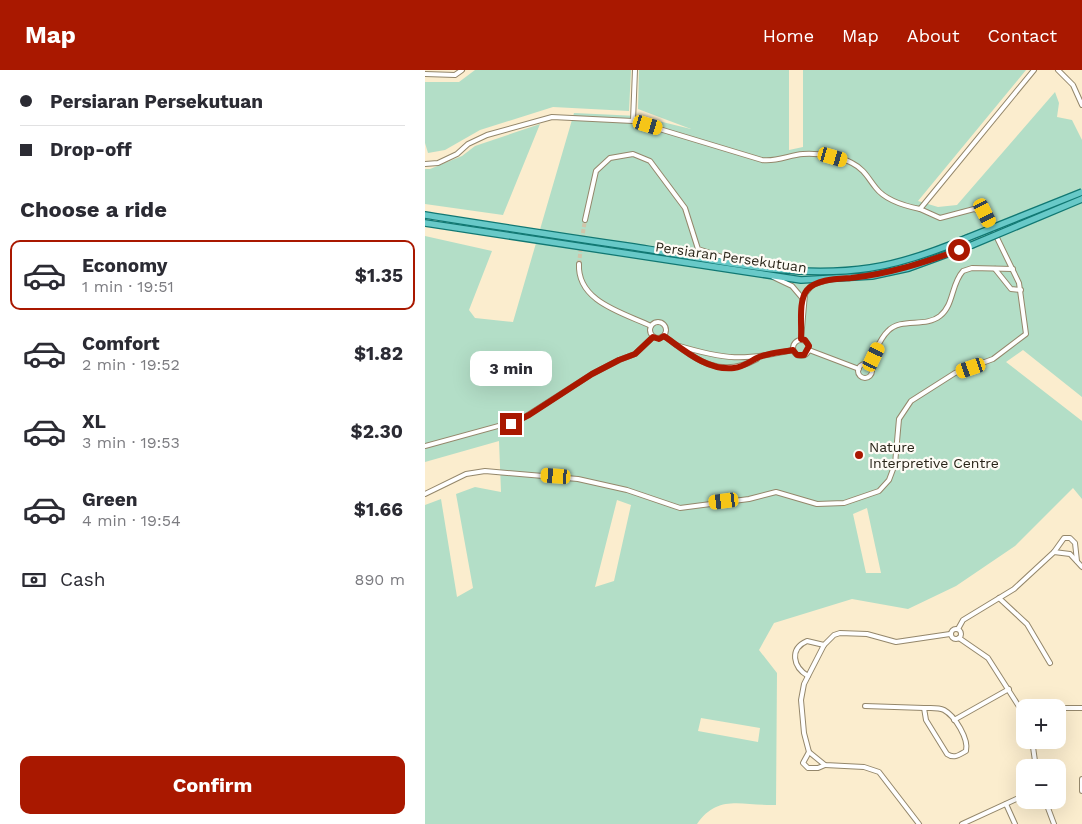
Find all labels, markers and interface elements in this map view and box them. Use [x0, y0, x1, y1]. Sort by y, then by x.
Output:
text: Map [25, 21, 76, 49]
text: Home [763, 25, 814, 46]
text: Map [842, 25, 879, 46]
text: About [907, 25, 959, 46]
text: Contact [987, 25, 1057, 46]
text: Persiaran Persekutuan [50, 90, 263, 113]
car [631, 113, 664, 137]
text: Drop-off [50, 138, 132, 161]
car [816, 146, 849, 168]
car [971, 196, 998, 230]
text: Choose a ride [20, 197, 167, 222]
street label: Persiaran Persekutuan [654, 238, 808, 276]
route start [948, 239, 970, 261]
icon: car [22, 253, 67, 298]
text: Economy [82, 254, 167, 277]
text: $1.35 [355, 264, 403, 287]
text: 1 min · 19:51 [82, 277, 174, 296]
icon: car [22, 331, 67, 376]
text: Comfort [82, 332, 160, 355]
car [860, 340, 887, 374]
text: $1.82 [354, 342, 403, 365]
callout: 3 min [470, 352, 552, 386]
text: 2 min · 19:52 [82, 355, 180, 374]
car [954, 356, 987, 380]
text: 3 min [489, 359, 533, 378]
icon: car [22, 409, 67, 454]
text: XL [82, 410, 106, 433]
route end [500, 413, 522, 435]
text: $2.30 [350, 420, 403, 443]
text: 3 min · 19:53 [82, 433, 180, 452]
place label: Nature Interpretive Centre [869, 439, 999, 471]
marker: Nature Interpretive Centre [853, 449, 865, 461]
car [540, 467, 571, 485]
icon: car [22, 487, 67, 532]
text: Green [82, 488, 138, 511]
car [708, 492, 739, 510]
text: $1.66 [354, 498, 403, 521]
text: 4 min · 19:54 [82, 511, 181, 530]
icon: cash [20, 566, 48, 594]
text: Cash [60, 568, 106, 591]
text: 890 m [355, 570, 405, 589]
map controls [1016, 699, 1066, 809]
button: + [1016, 699, 1066, 749]
button: Confirm [20, 756, 405, 814]
button: − [1016, 759, 1066, 809]

